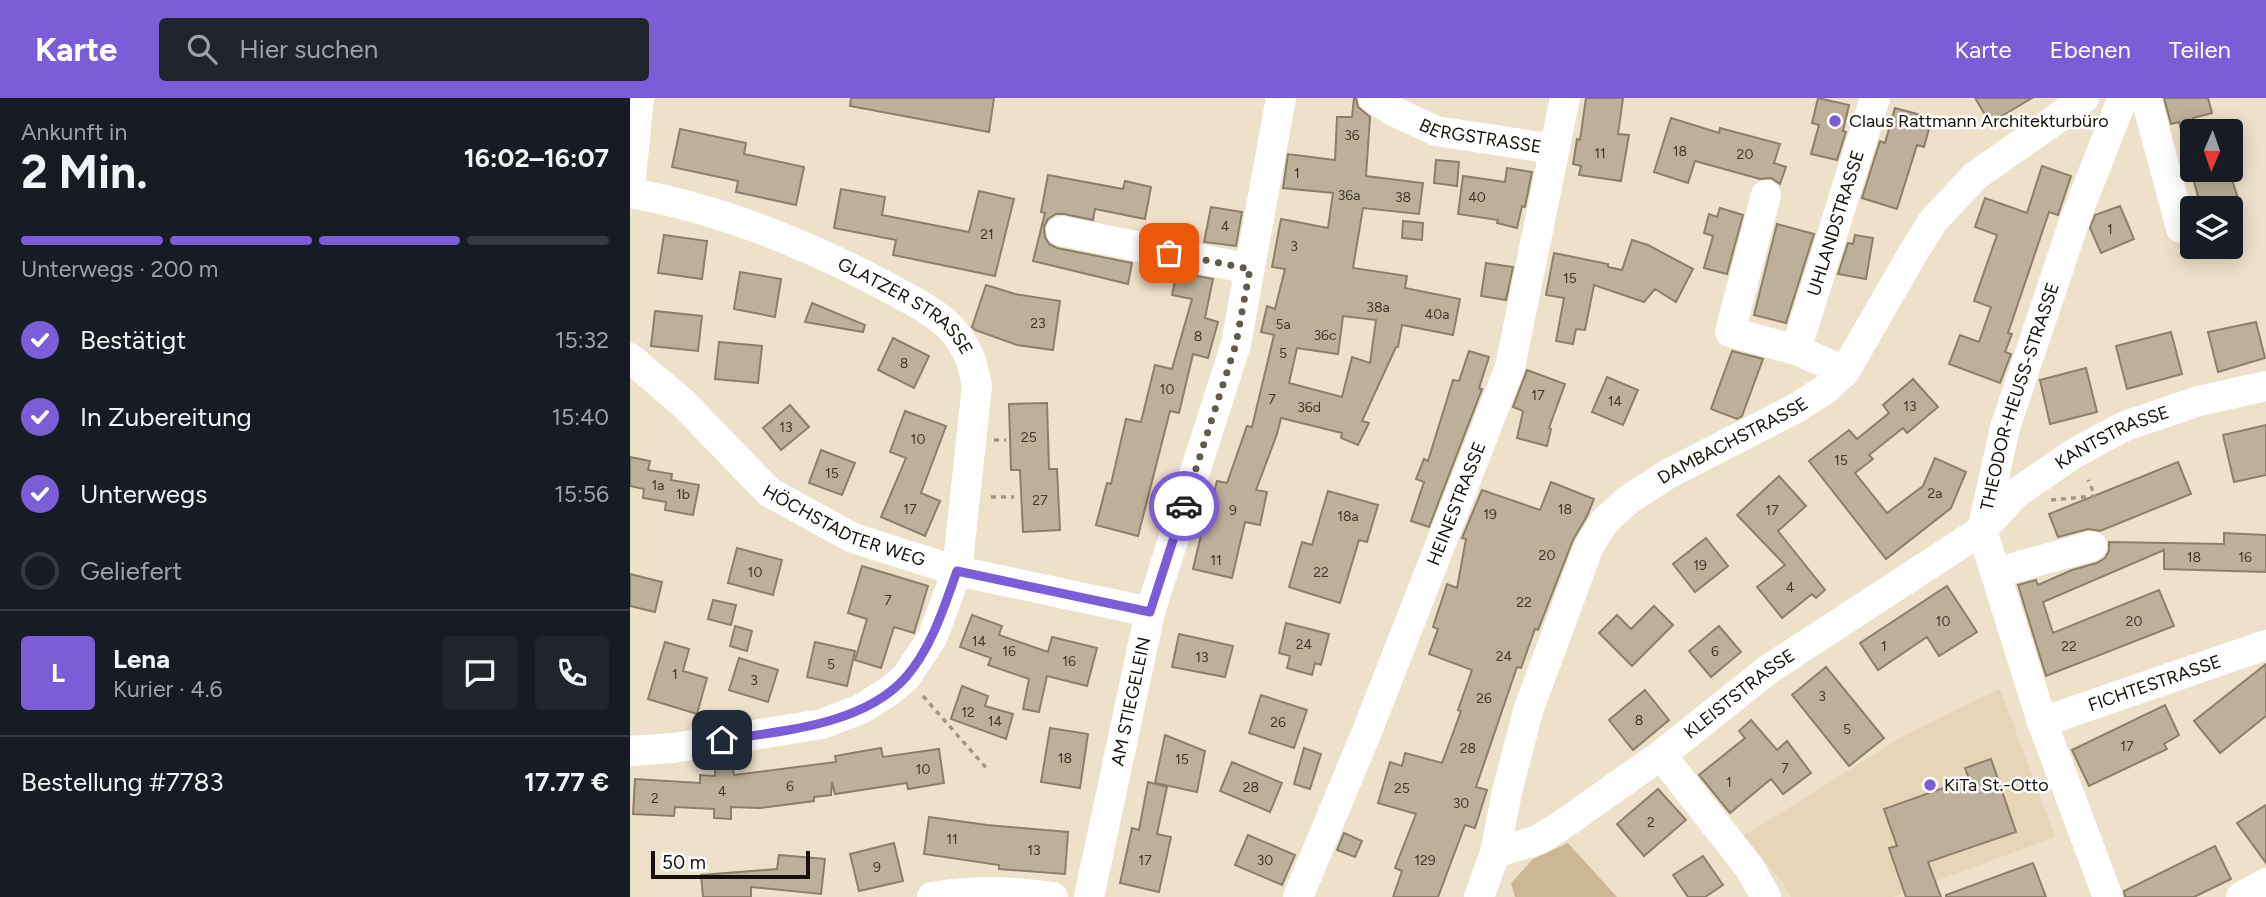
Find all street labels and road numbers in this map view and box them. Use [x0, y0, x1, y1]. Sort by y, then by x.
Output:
street label: BERGSTRASSE [1416, 114, 1543, 158]
street label: UHLANDSTRASSE [1803, 148, 1869, 299]
street label: GLATZER STRASSE [834, 253, 977, 358]
street label: THEODOR-HEUSS-STRASSE [1976, 280, 2064, 513]
street label: DAMBACHSTRASSE [1653, 392, 1812, 489]
street label: KANTSTRASSE [2051, 401, 2172, 474]
street label: HEINESTRASSE [1422, 439, 1491, 569]
street label: HÖCHSTADTER WEG [759, 480, 928, 571]
street label: AM STIEGELEIN [1106, 635, 1155, 768]
street label: KLEISTSTRASSE [1680, 644, 1799, 743]
street label: FICHTESTRASSE [2085, 650, 2224, 716]

